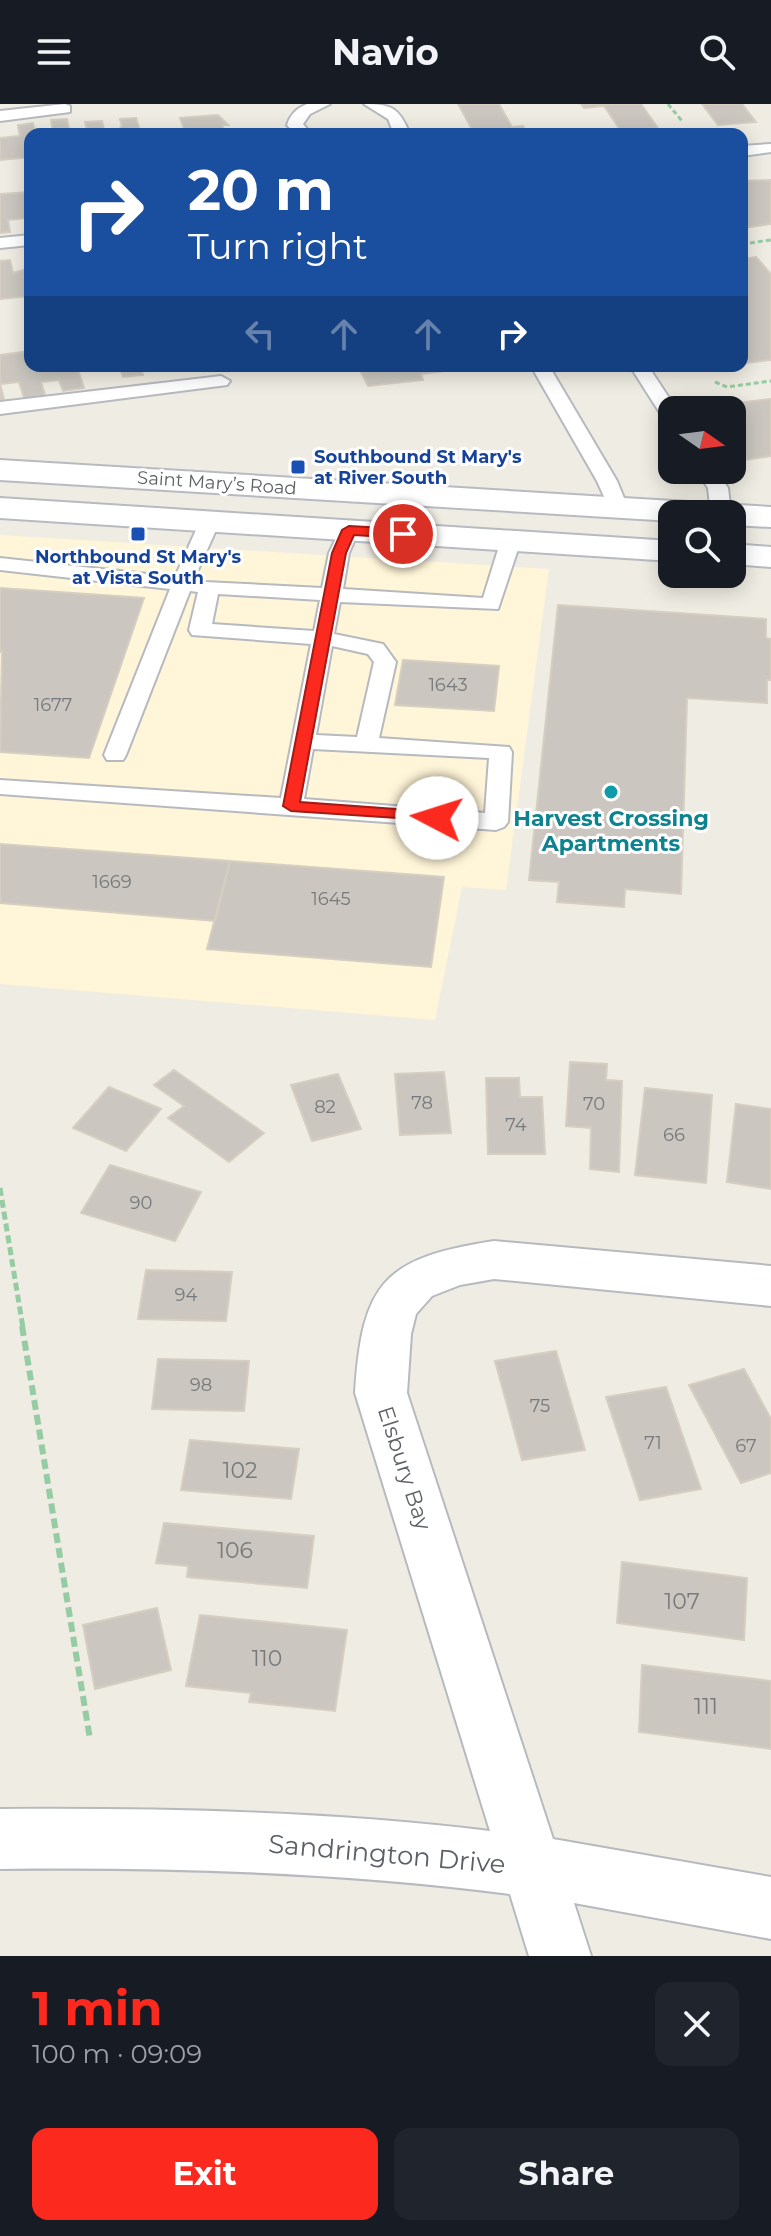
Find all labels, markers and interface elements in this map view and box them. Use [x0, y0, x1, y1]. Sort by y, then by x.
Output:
icon: menu [32, 30, 76, 74]
text: Navio [332, 30, 439, 74]
icon: search [695, 30, 739, 74]
text: 20 m [188, 156, 334, 224]
icon: right [56, 160, 160, 264]
text: Turn right [188, 224, 368, 268]
icon: left [238, 312, 282, 356]
icon: ahead [322, 312, 366, 356]
icon: ahead [406, 312, 450, 356]
icon: right [490, 312, 534, 356]
north arrow [658, 396, 746, 484]
map controls [658, 396, 746, 588]
place label: Southbound St Mary's at River South [314, 446, 522, 489]
marker: Southbound St Mary's at River South [289, 458, 307, 476]
street label: Saint Mary’s Road [137, 466, 297, 500]
pin [369, 500, 437, 568]
button: search [658, 500, 746, 588]
icon: arrive [381, 512, 425, 556]
marker: Northbound St Mary's at Vista South [129, 525, 147, 543]
place label: Northbound St Mary's at Vista South [35, 546, 242, 589]
house number: 1643 [428, 674, 468, 696]
house number: 1677 [34, 694, 72, 716]
position arrow [395, 776, 479, 860]
marker: Harvest Crossing Apartments [602, 783, 620, 801]
place label: Harvest Crossing Apartments [513, 805, 709, 857]
house number: 1669 [92, 871, 132, 893]
house number: 1645 [311, 888, 351, 910]
house number: 78 [411, 1092, 433, 1114]
house number: 70 [583, 1093, 605, 1115]
house number: 82 [314, 1096, 336, 1118]
house number: 74 [505, 1114, 527, 1136]
house number: 66 [663, 1124, 685, 1146]
house number: 90 [130, 1192, 152, 1214]
house number: 94 [175, 1284, 198, 1306]
house number: 98 [190, 1374, 212, 1396]
house number: 75 [530, 1395, 550, 1417]
street label: Elsbury Bay [372, 1403, 437, 1534]
house number: 71 [644, 1432, 662, 1454]
house number: 67 [735, 1435, 757, 1457]
house number: 102 [222, 1457, 258, 1484]
house number: 106 [217, 1537, 253, 1564]
house number: 107 [664, 1588, 700, 1615]
house number: 110 [252, 1645, 282, 1672]
house number: 111 [694, 1693, 718, 1720]
street label: Sandrington Drive [267, 1828, 507, 1880]
text: 1 min [32, 1979, 162, 2037]
button: close [655, 1982, 739, 2066]
text: 100 m · 09:09 [32, 2038, 202, 2070]
button: Exit [32, 2128, 378, 2220]
button: Share [394, 2128, 739, 2220]

